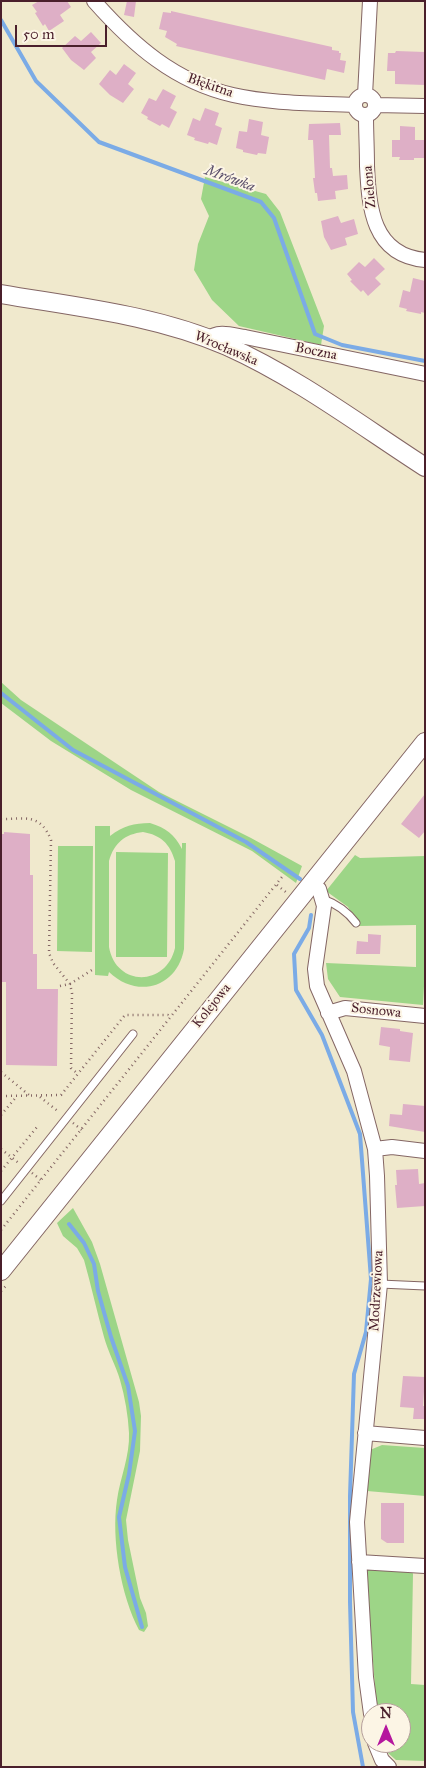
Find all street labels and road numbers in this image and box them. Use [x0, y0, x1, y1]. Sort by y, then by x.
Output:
street label: Błękitna [185, 70, 235, 102]
street label: Zielona [360, 165, 380, 209]
street label: Wrocławska [192, 328, 260, 370]
street label: Boczna [294, 340, 338, 364]
street label: Kolejowa [189, 981, 235, 1031]
street label: Sosnowa [350, 1000, 402, 1022]
street label: Modrzewiowa [366, 1250, 388, 1332]

